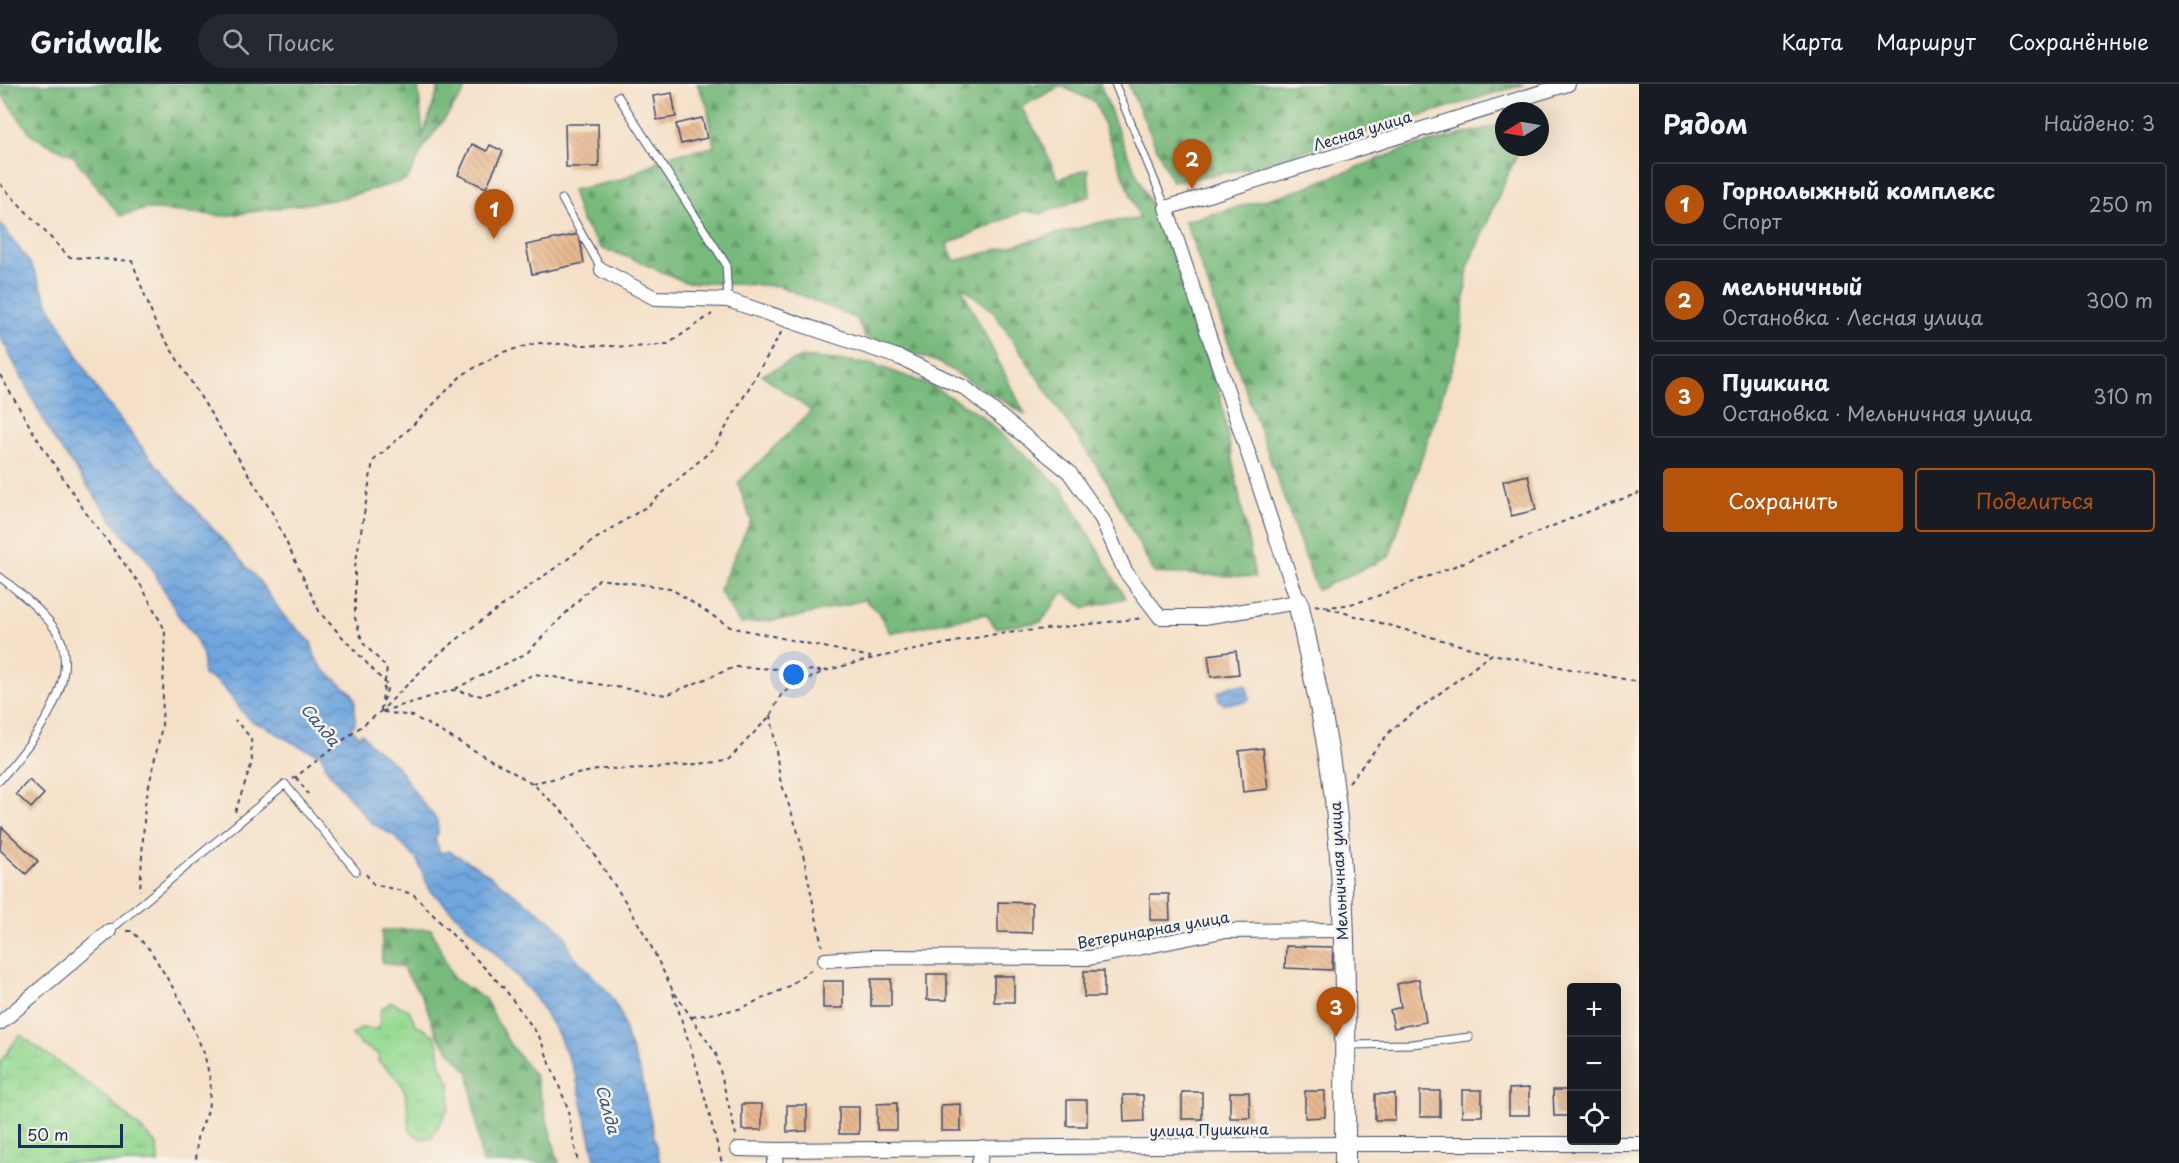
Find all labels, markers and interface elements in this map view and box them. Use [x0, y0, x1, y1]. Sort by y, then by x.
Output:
search box [198, 14, 618, 68]
text: Gridwalk [30, 20, 162, 63]
icon: search [219, 25, 252, 58]
text: Поиск [267, 25, 334, 58]
text: Карта [1782, 25, 1843, 57]
text: Маршрут [1876, 25, 1976, 57]
text: Сохранённые [2009, 25, 2149, 57]
north arrow [1495, 102, 1549, 156]
street label: Лесная улица [1310, 104, 1415, 156]
text: Рядом [1663, 104, 1748, 143]
text: Найдено: 3 [2044, 108, 2155, 138]
pin: 2 [1172, 140, 1212, 189]
text: Горнолыжный комплекс [1722, 173, 1995, 206]
text: 1 [1680, 189, 1689, 219]
text: 250 m [2089, 189, 2153, 219]
pin: 1 [474, 190, 514, 239]
text: Спорт [1722, 206, 1782, 236]
text: мельничный [1722, 269, 1863, 302]
text: 2 [1677, 285, 1692, 315]
text: 300 m [2086, 285, 2153, 315]
text: Остановка · Лесная улица [1722, 302, 1983, 332]
text: Пушкина [1722, 365, 1830, 398]
text: 3 [1678, 381, 1691, 411]
text: 310 m [2093, 381, 2153, 411]
text: Остановка · Мельничная улица [1722, 398, 2032, 428]
button: Сохранить [1663, 468, 1903, 532]
button: Поделиться [1915, 468, 2155, 532]
your location [779, 660, 808, 689]
water label: Салда [296, 697, 347, 752]
street label: Мельничная улица [1323, 800, 1353, 941]
street label: Ветеринарная улица [1075, 904, 1231, 954]
map controls [1567, 983, 1621, 1145]
button: + [1567, 983, 1621, 1037]
pin: 3 [1316, 988, 1356, 1037]
button: − [1567, 1037, 1621, 1091]
water label: Салда [591, 1082, 627, 1137]
button: locate [1567, 1091, 1621, 1145]
street label: улица Пушкина [1149, 1116, 1269, 1142]
scale bar [18, 1121, 123, 1148]
text: 50 m [27, 1122, 68, 1146]

